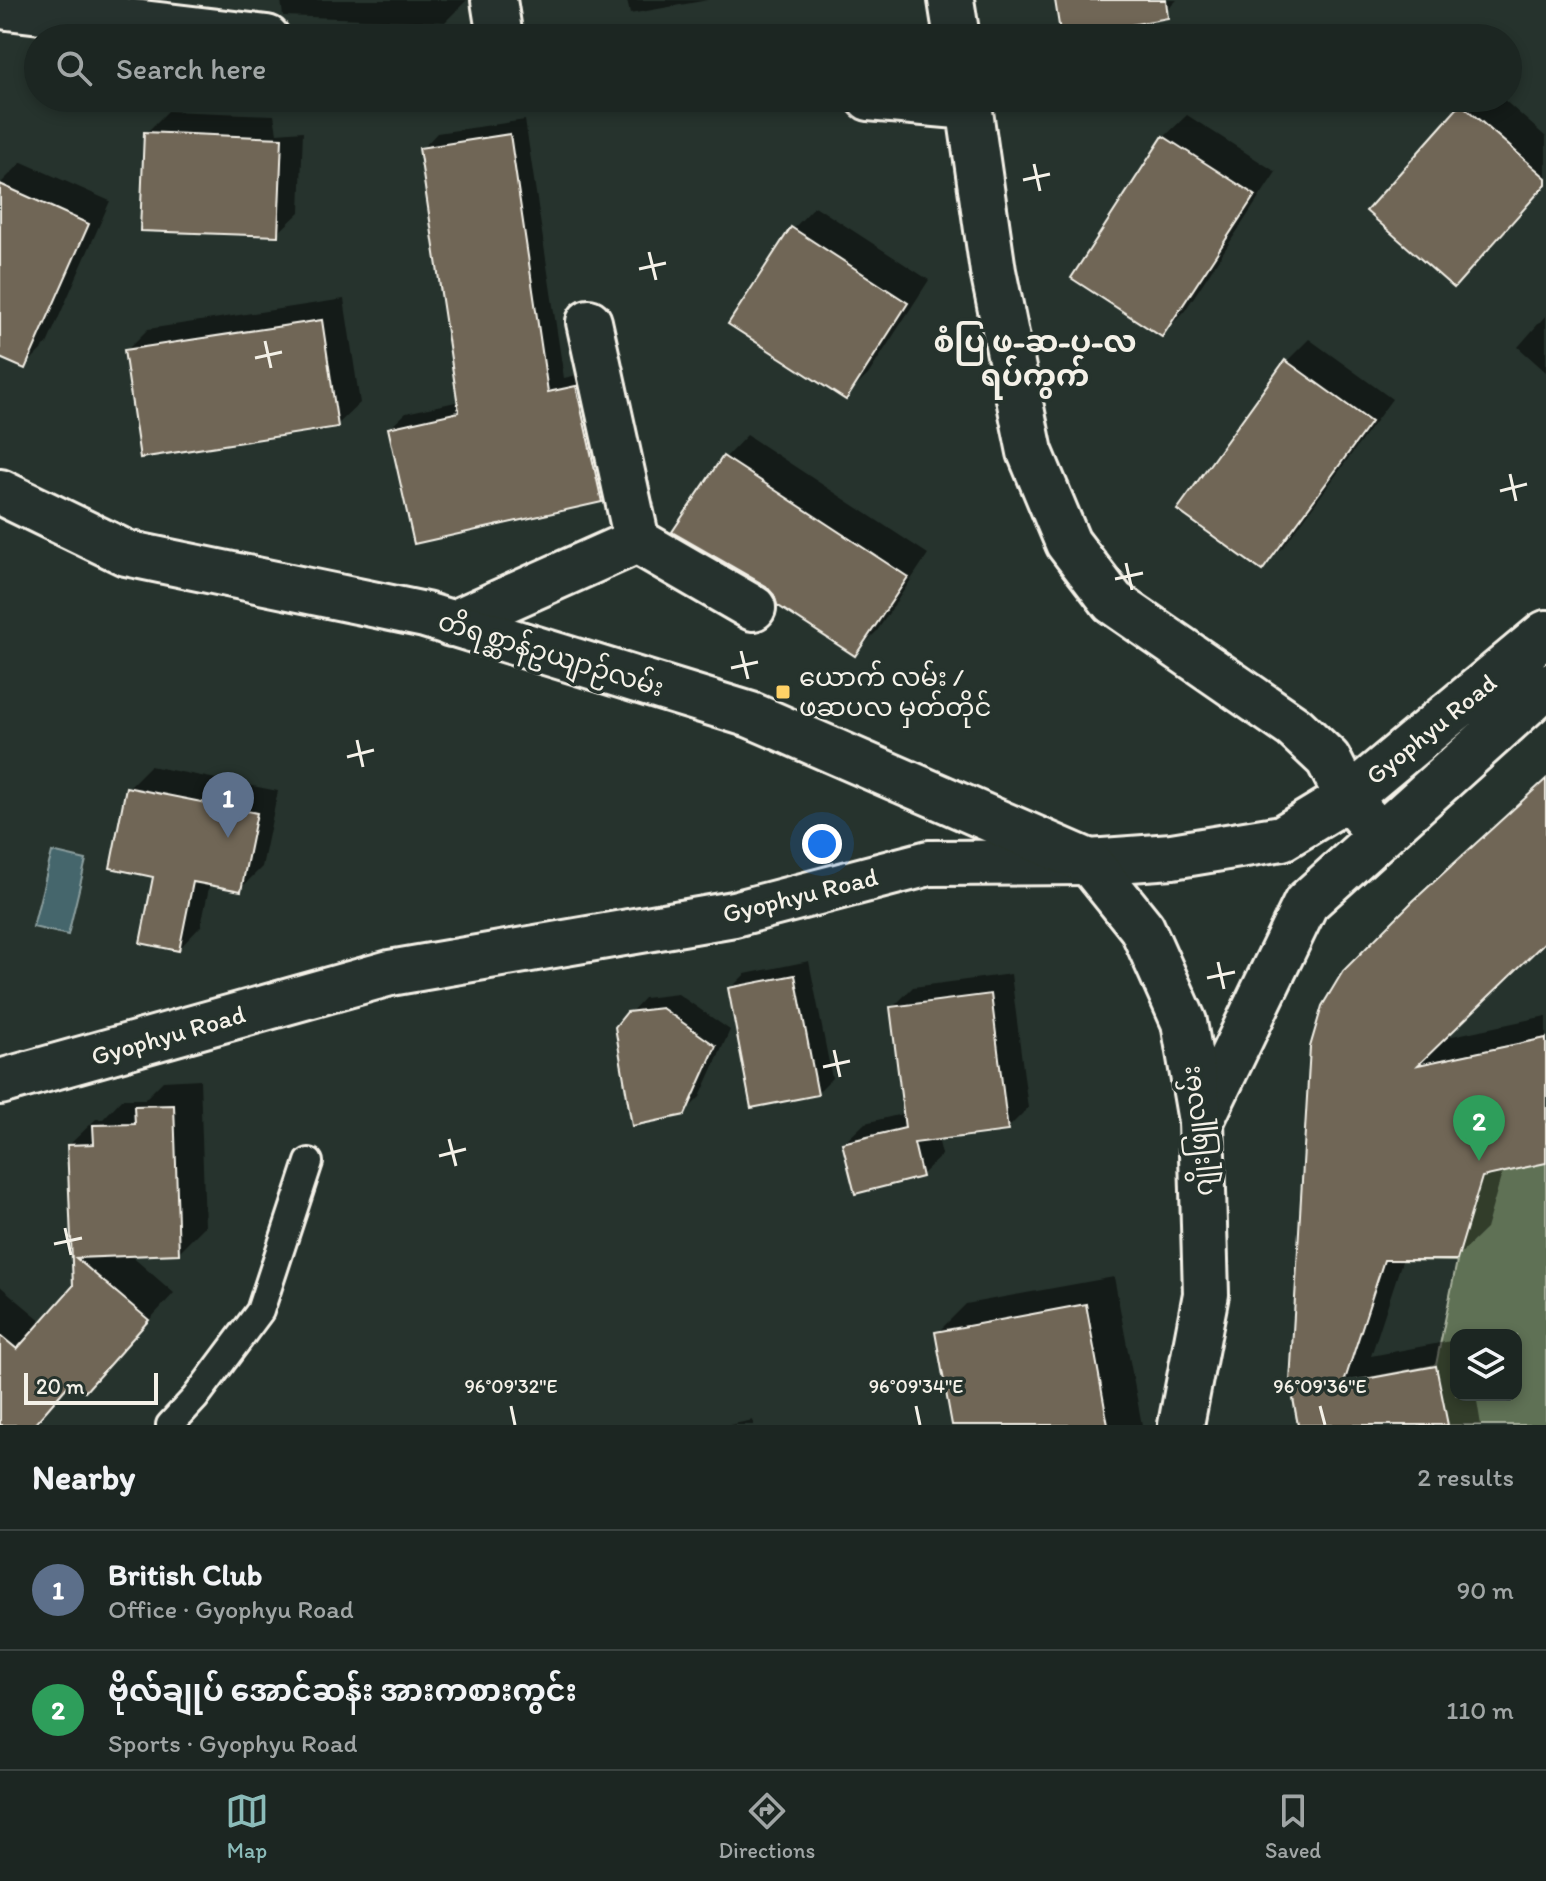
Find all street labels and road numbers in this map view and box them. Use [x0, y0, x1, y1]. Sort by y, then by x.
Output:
street label: တိရစ္ဆာန်ဥယျာဉ်လမ်း [433, 604, 668, 708]
street label: Gyophyu Road [1359, 667, 1503, 791]
street label: Gyophyu Road [719, 860, 881, 930]
street label: Gyophyu Road [87, 998, 249, 1072]
street label: ဂျိုးဖြူလမ်း [1173, 1064, 1225, 1198]

